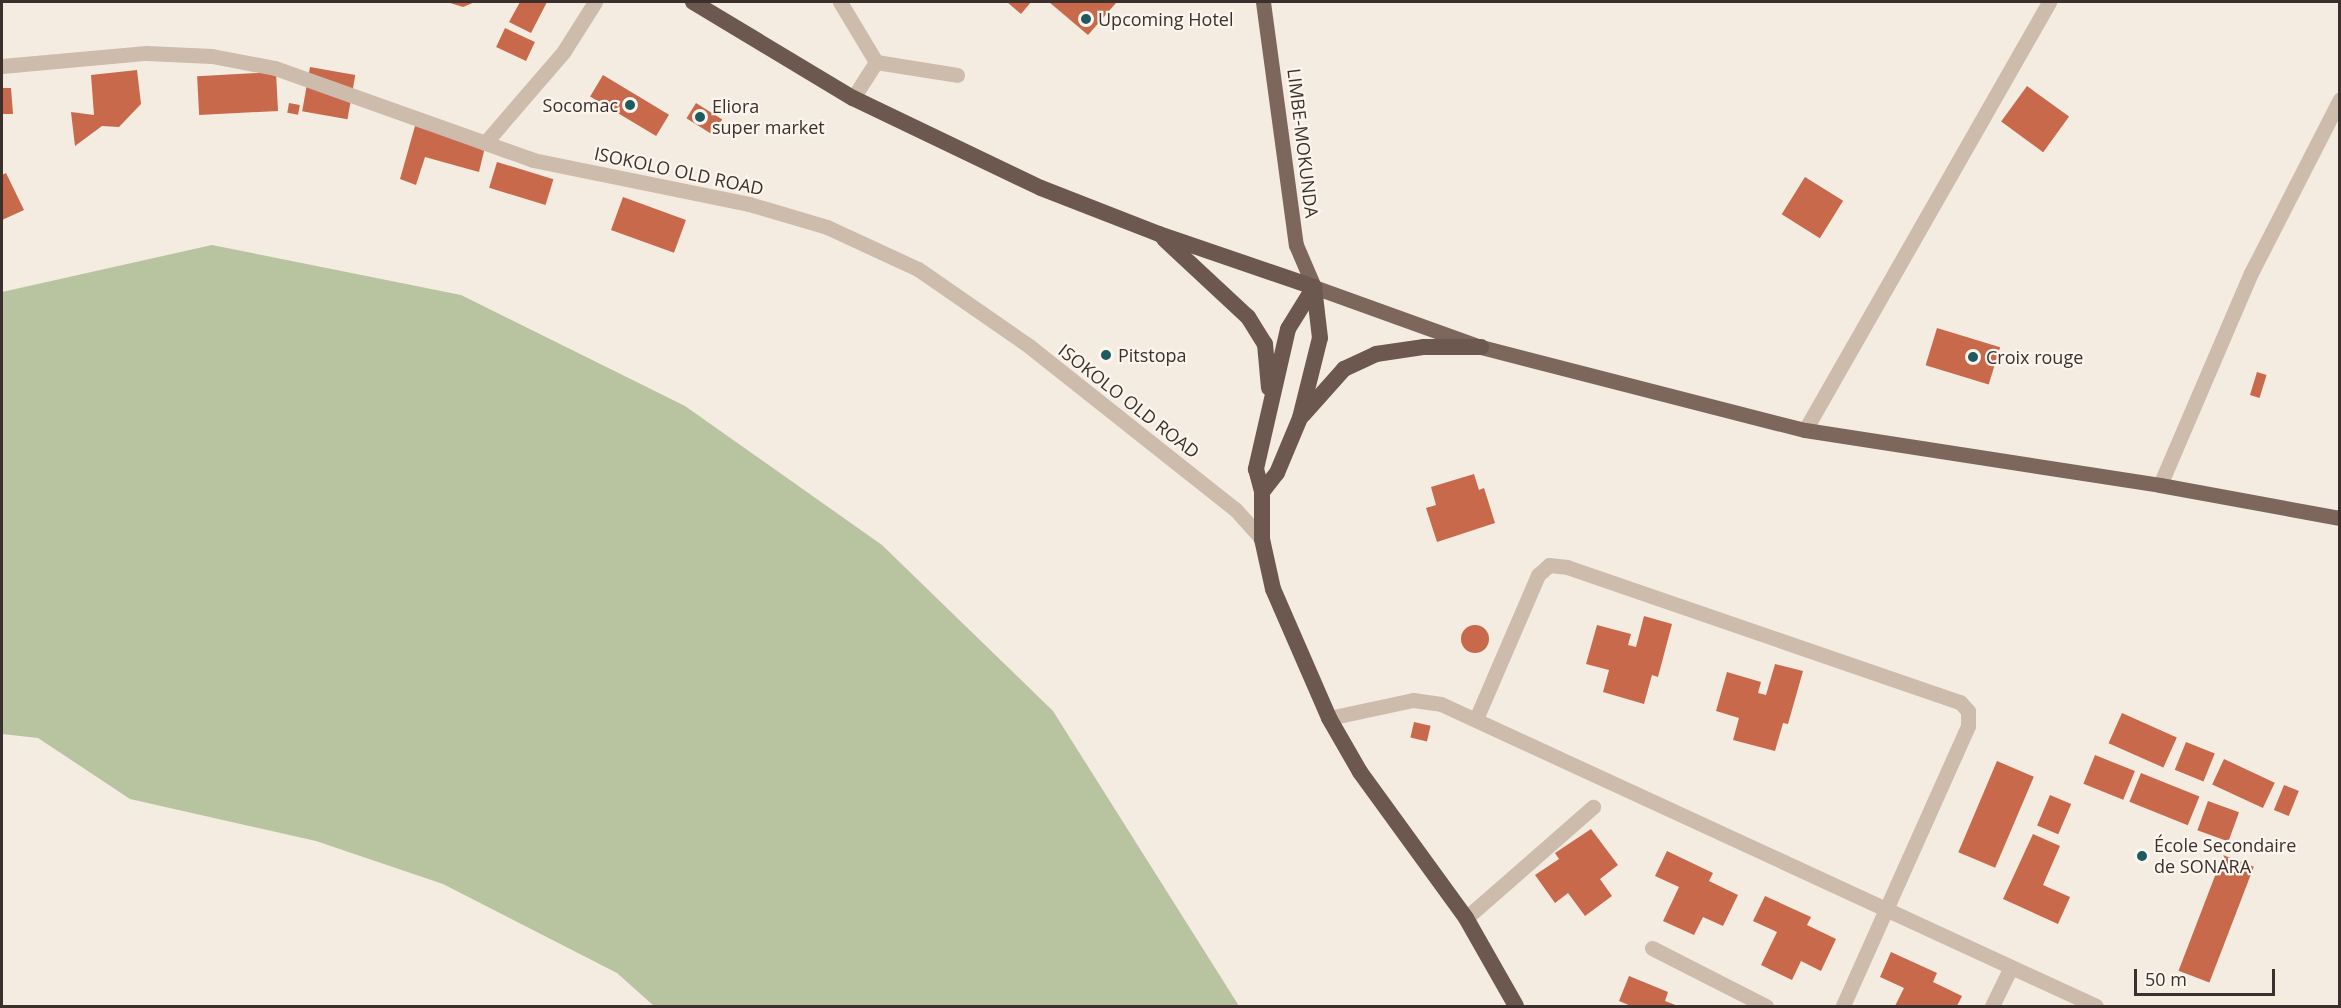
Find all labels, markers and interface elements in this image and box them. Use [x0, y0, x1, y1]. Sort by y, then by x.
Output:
place label: Upcoming Hotel [1098, 8, 1233, 30]
marker: Upcoming Hotel [1079, 12, 1093, 26]
street label: LIMBE-MOKUNDA [1283, 67, 1323, 219]
place label: Socomac [543, 94, 618, 116]
place label: Eliora super market [712, 96, 825, 138]
marker: Socomac [623, 98, 637, 112]
marker: Eliora super market [693, 110, 707, 124]
street label: ISOKOLO OLD ROAD [592, 142, 766, 200]
street label: ISOKOLO OLD ROAD [1054, 339, 1204, 463]
place label: Pitstopa [1118, 344, 1187, 366]
place label: Croix rouge [1986, 346, 2083, 368]
marker: Pitstopa [1099, 348, 1113, 362]
marker: Croix rouge [1964, 348, 1982, 366]
place label: École Secondaire de SONARA [2154, 835, 2296, 878]
marker: École Secondaire de SONARA [2135, 849, 2149, 863]
scale bar [2137, 957, 2278, 995]
text: 50 m [2145, 967, 2187, 991]

